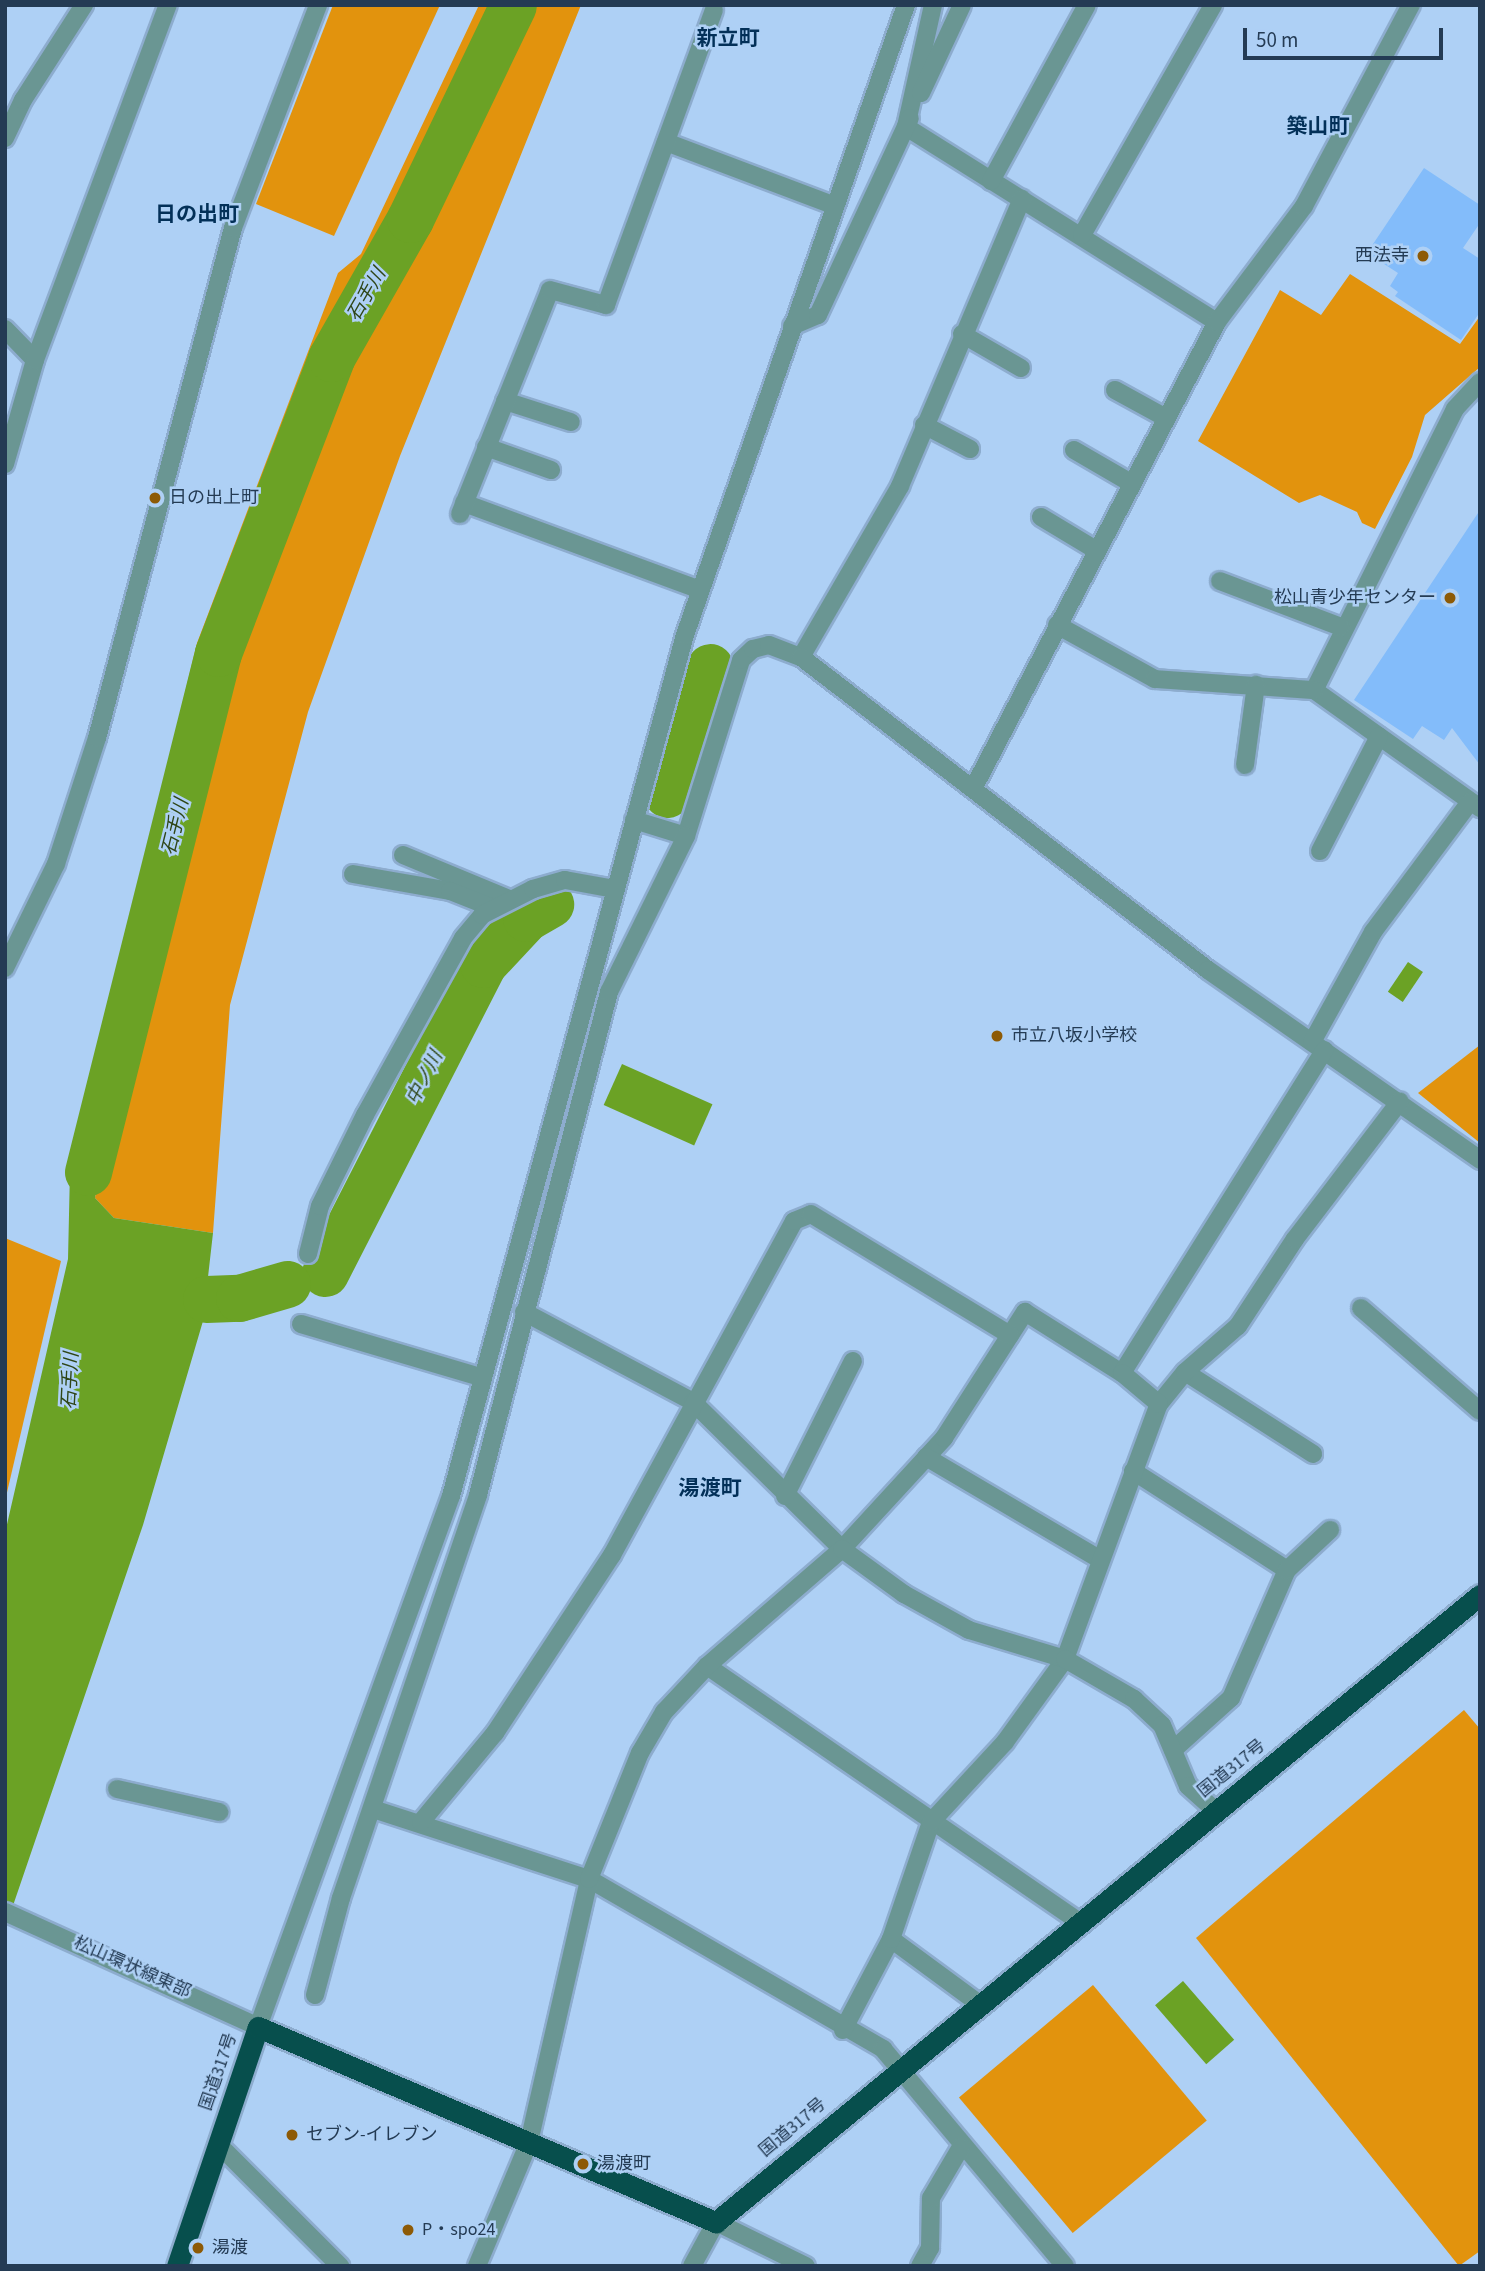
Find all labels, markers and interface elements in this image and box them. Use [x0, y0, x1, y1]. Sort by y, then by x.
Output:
scale bar [1247, 14, 1446, 58]
district label: 新立町 [697, 25, 759, 51]
text: 50 m [1256, 25, 1298, 55]
district label: 築山町 [1287, 113, 1349, 139]
district label: 日の出町 [155, 201, 239, 227]
place label: 西法寺 [1355, 245, 1409, 267]
marker: 西法寺 [1415, 248, 1431, 264]
water label: 石手川 [343, 265, 391, 325]
place label: 日の出上町 [169, 487, 259, 509]
marker: 日の出上町 [147, 490, 163, 506]
place label: 松山青少年センター [1274, 587, 1436, 609]
marker: 松山青少年センター [1442, 590, 1458, 606]
water label: 石手川 [158, 797, 194, 857]
place label: 市立八坂小学校 [1011, 1025, 1137, 1047]
marker: 市立八坂小学校 [989, 1028, 1005, 1044]
water label: 中ノ川 [402, 1047, 448, 1109]
water label: 石手川 [58, 1352, 84, 1410]
district label: 湯渡町 [679, 1475, 741, 1501]
street label: 国道317号 [1194, 1735, 1270, 1803]
street label: 松山環状線東部 [70, 1933, 194, 2003]
street label: 国道317号 [196, 2030, 242, 2114]
street label: 国道317号 [755, 2094, 831, 2162]
place label: セブン-イレブン [306, 2124, 438, 2146]
marker: セブン-イレブン [284, 2127, 300, 2143]
place label: 湯渡町 [597, 2153, 651, 2175]
marker: 湯渡町 [575, 2156, 591, 2172]
place label: P・spo24 [422, 2219, 495, 2241]
marker: P・spo24 [400, 2222, 416, 2238]
place label: 湯渡 [212, 2237, 248, 2259]
marker: 湯渡 [190, 2240, 206, 2256]

